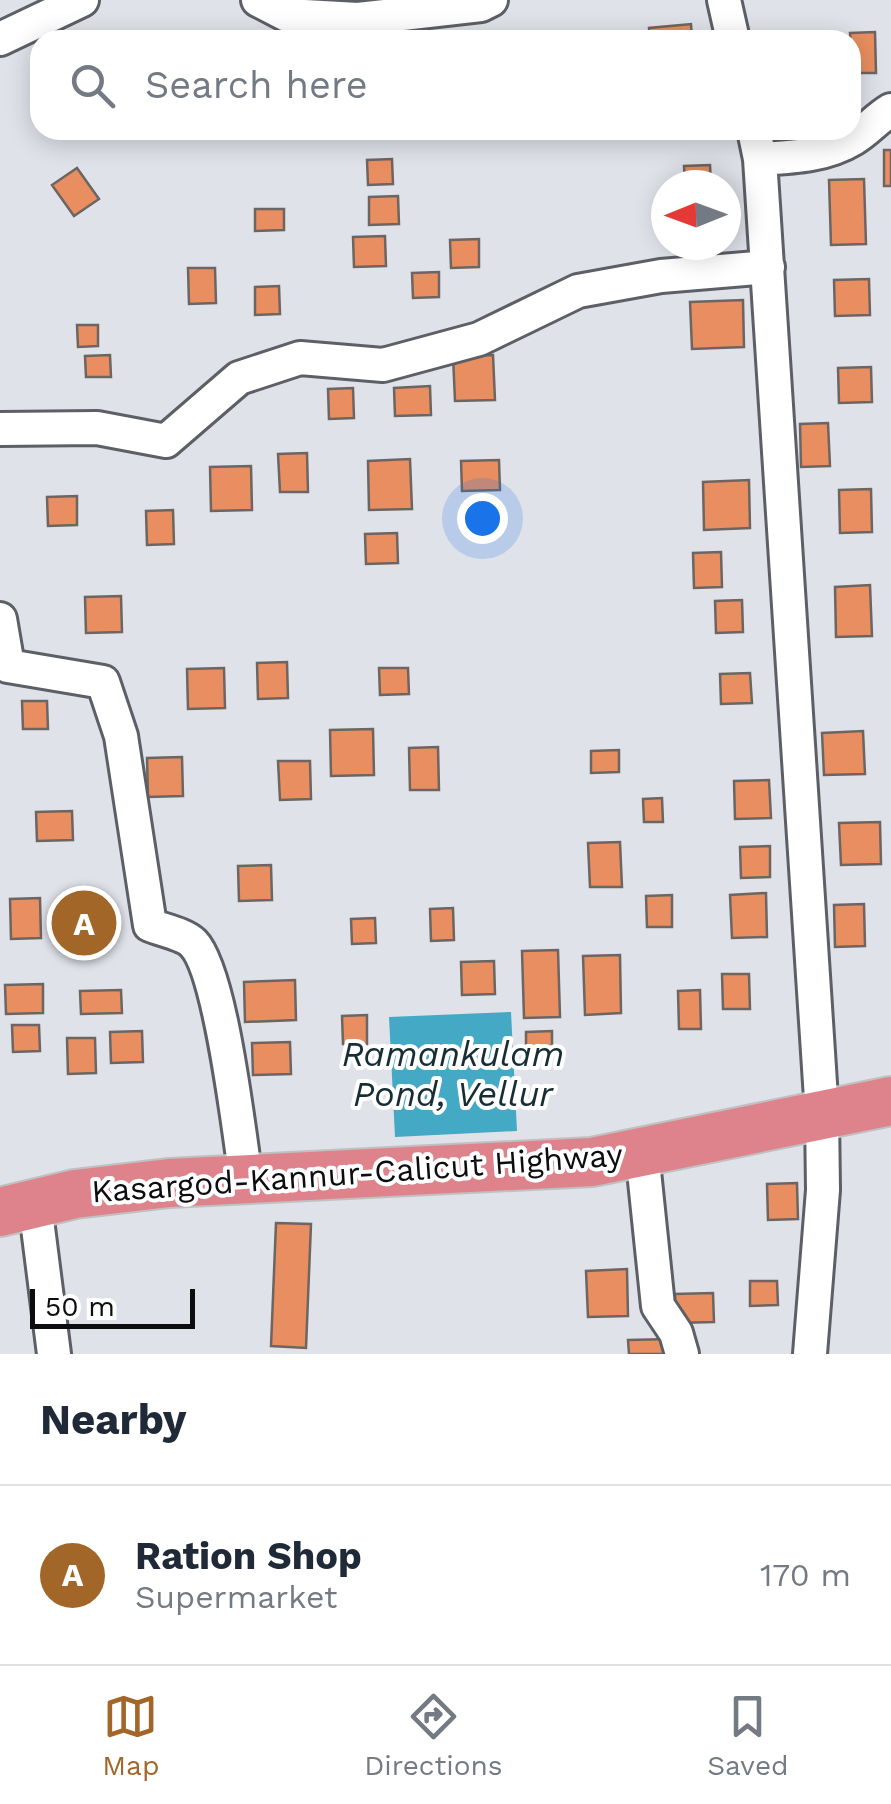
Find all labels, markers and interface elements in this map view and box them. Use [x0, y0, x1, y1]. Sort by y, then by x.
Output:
search box [30, 30, 861, 140]
icon: search [65, 58, 120, 113]
text: Search here [145, 63, 368, 107]
north arrow [651, 170, 741, 260]
your location [457, 493, 508, 544]
pin: A [52, 886, 116, 960]
water label: Ramankulam Pond, Vellur [342, 1033, 564, 1115]
street label: Kasargod-Kannur-Calicut Highway [90, 1135, 624, 1211]
scale bar [30, 1284, 195, 1328]
text: 50 m [45, 1290, 115, 1323]
text: Nearby [40, 1395, 187, 1444]
text: Ration Shop [135, 1534, 362, 1578]
text: A [62, 1556, 83, 1594]
text: 170 m [760, 1556, 851, 1594]
text: Supermarket [135, 1578, 337, 1616]
tab: Map [102, 1689, 160, 1782]
tab: Directions [364, 1689, 503, 1782]
tab: Saved [707, 1689, 789, 1782]

